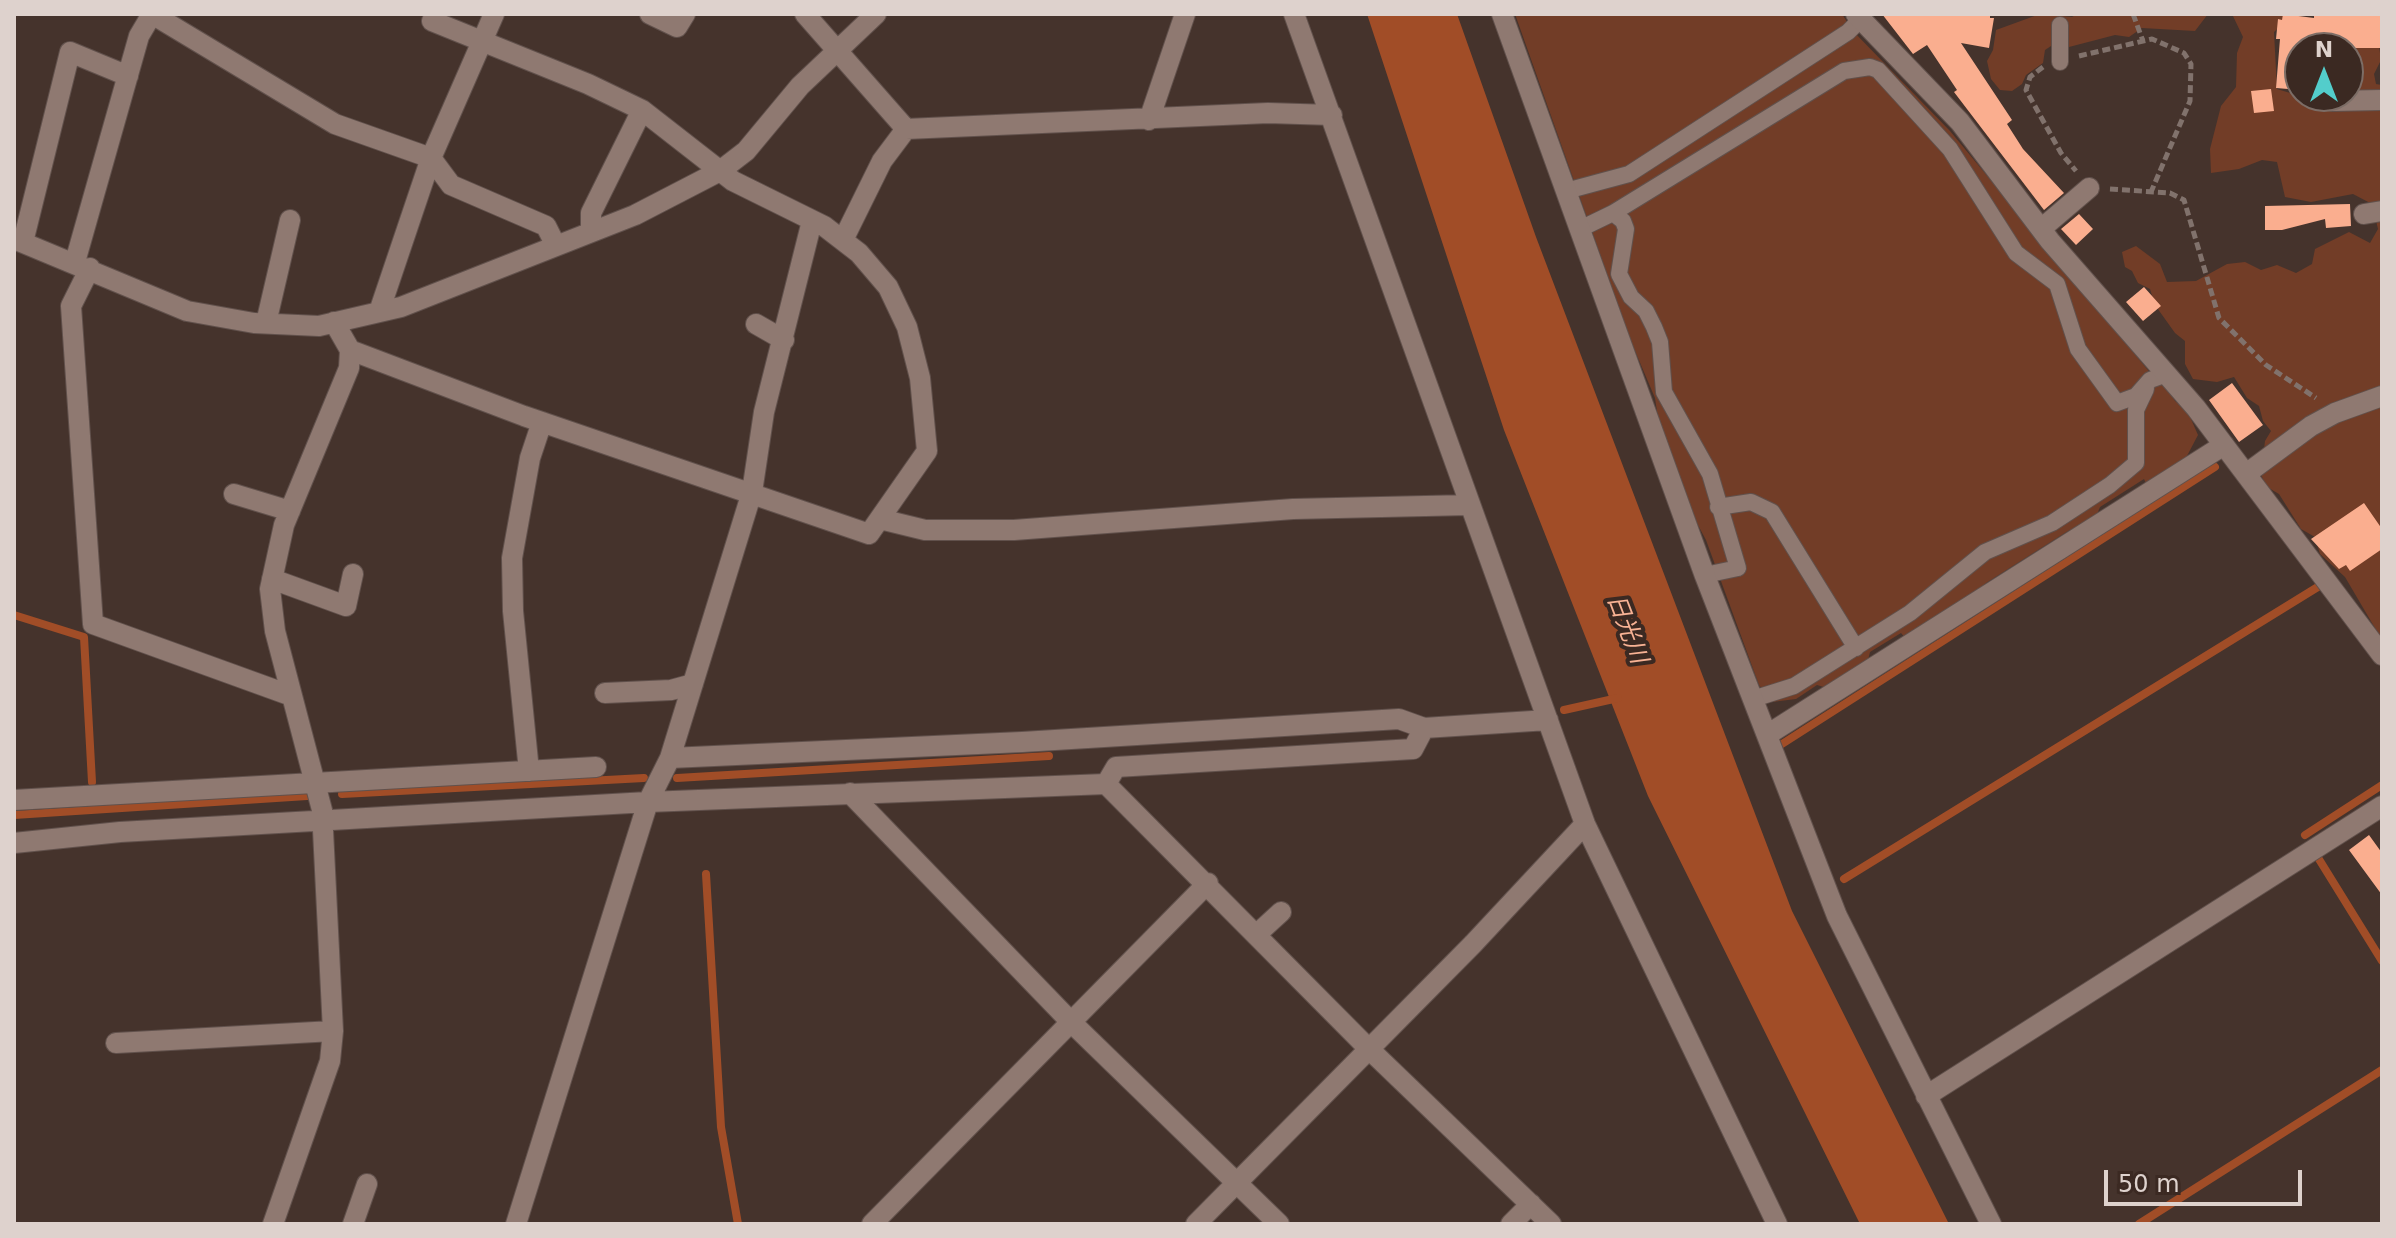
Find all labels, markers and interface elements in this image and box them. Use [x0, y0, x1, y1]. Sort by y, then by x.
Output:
north arrow [2284, 32, 2364, 112]
text: N [2315, 37, 2333, 62]
water label: 日光川 [1600, 590, 1652, 668]
scale bar [2108, 1154, 2306, 1204]
text: 50 m [2118, 1170, 2180, 1198]

